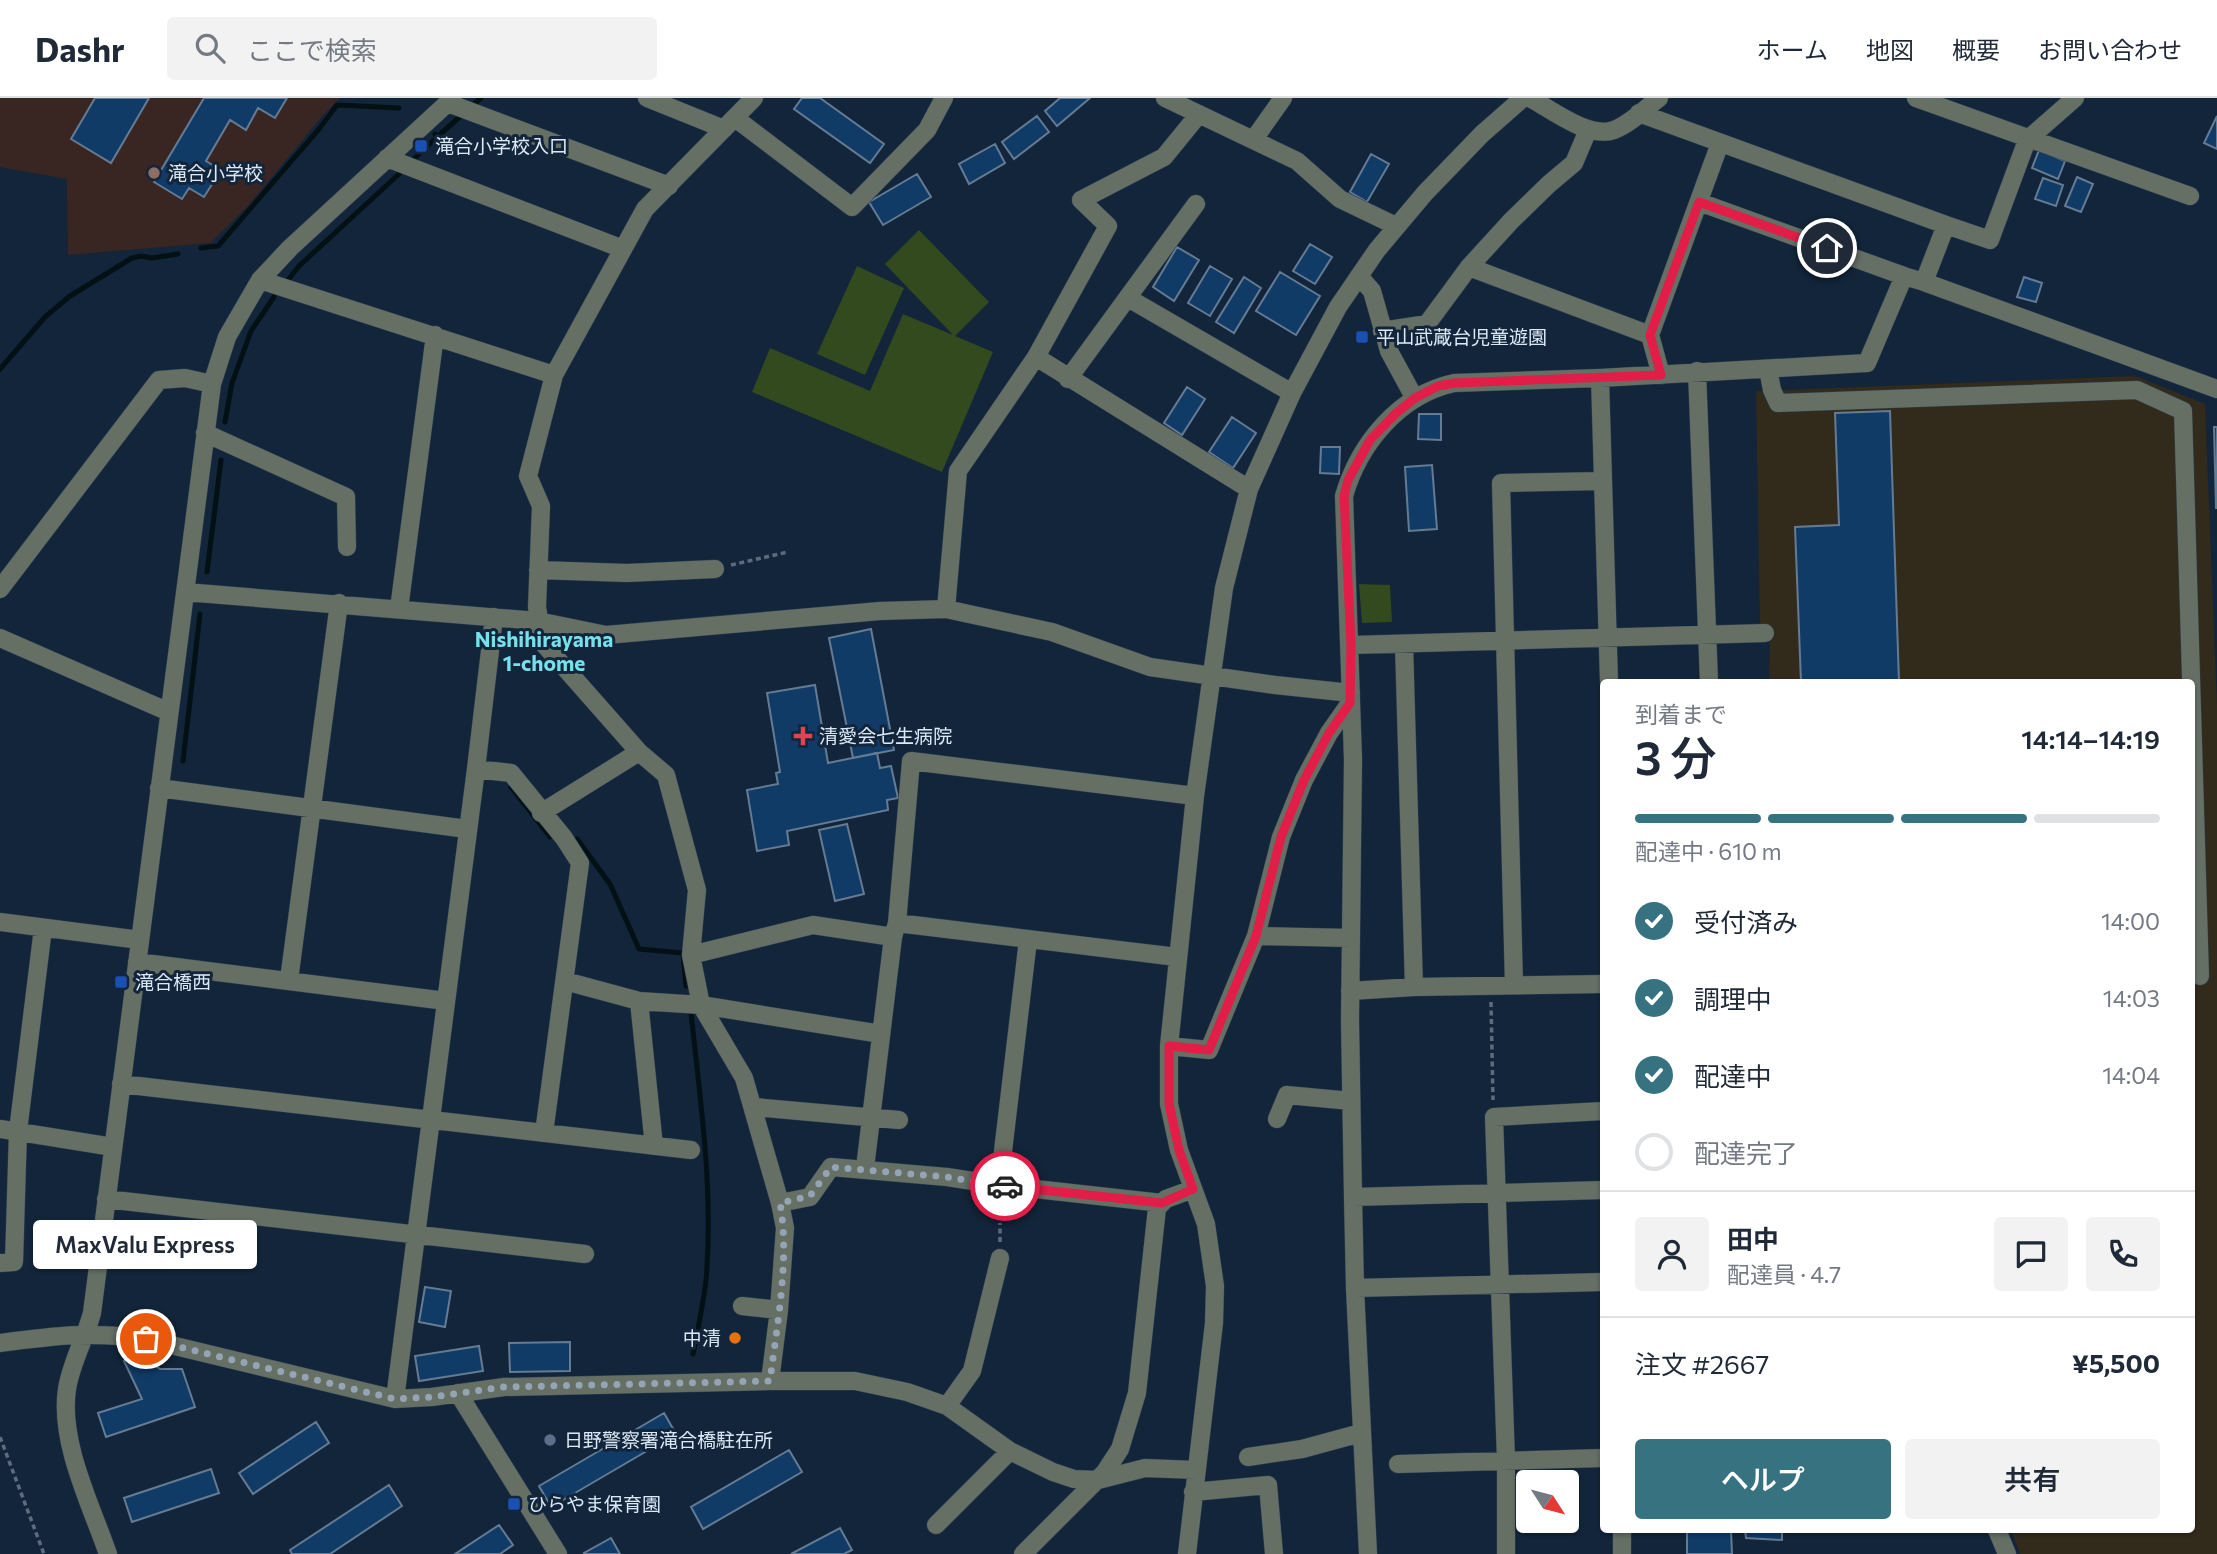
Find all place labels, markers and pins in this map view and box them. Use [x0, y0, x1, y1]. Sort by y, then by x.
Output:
place label: 滝合小学校入口 [435, 134, 568, 157]
marker: 滝合小学校入口 [413, 138, 429, 154]
place label: 滝合小学校 [168, 161, 263, 184]
marker: 滝合小学校 [146, 165, 162, 181]
pin [1797, 218, 1857, 278]
place label: 平山武蔵台児童遊園 [1376, 325, 1547, 348]
marker: 平山武蔵台児童遊園 [1354, 329, 1370, 345]
place label: 清愛会七生病院 [819, 724, 952, 747]
marker: 清愛会七生病院 [793, 726, 813, 746]
place label: 滝合橋西 [135, 970, 211, 993]
marker: 滝合橋西 [113, 974, 129, 990]
callout: MaxValu Express [34, 1220, 258, 1269]
pin [116, 1309, 176, 1369]
place label: 中清 [683, 1326, 721, 1349]
marker: 中清 [727, 1330, 743, 1346]
place label: 日野警察署滝合橋駐在所 [564, 1428, 773, 1451]
marker: 日野警察署滝合橋駐在所 [542, 1432, 558, 1448]
place label: ひらやま保育園 [528, 1492, 661, 1515]
marker: ひらやま保育園 [506, 1496, 522, 1512]

